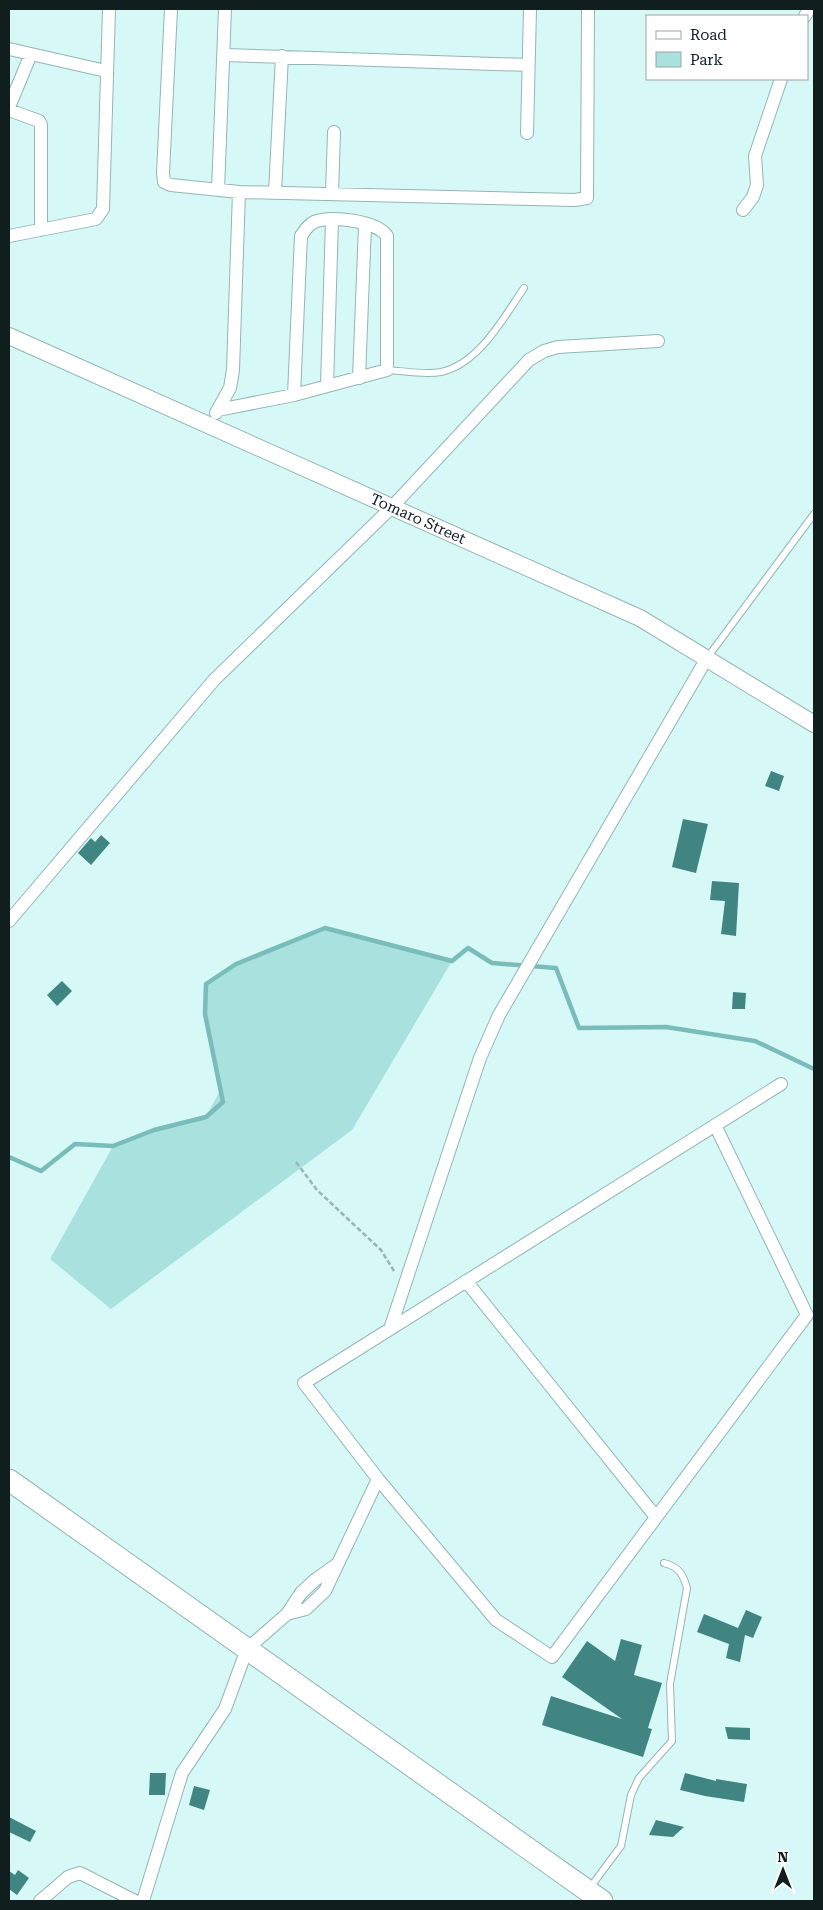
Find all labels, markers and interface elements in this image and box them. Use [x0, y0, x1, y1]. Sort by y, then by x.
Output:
legend [646, 15, 808, 80]
text: Road [690, 26, 727, 44]
text: Park [690, 51, 724, 69]
street label: Tomaro Street [368, 490, 469, 548]
north arrow [758, 1845, 808, 1895]
text: N [778, 1849, 789, 1865]

